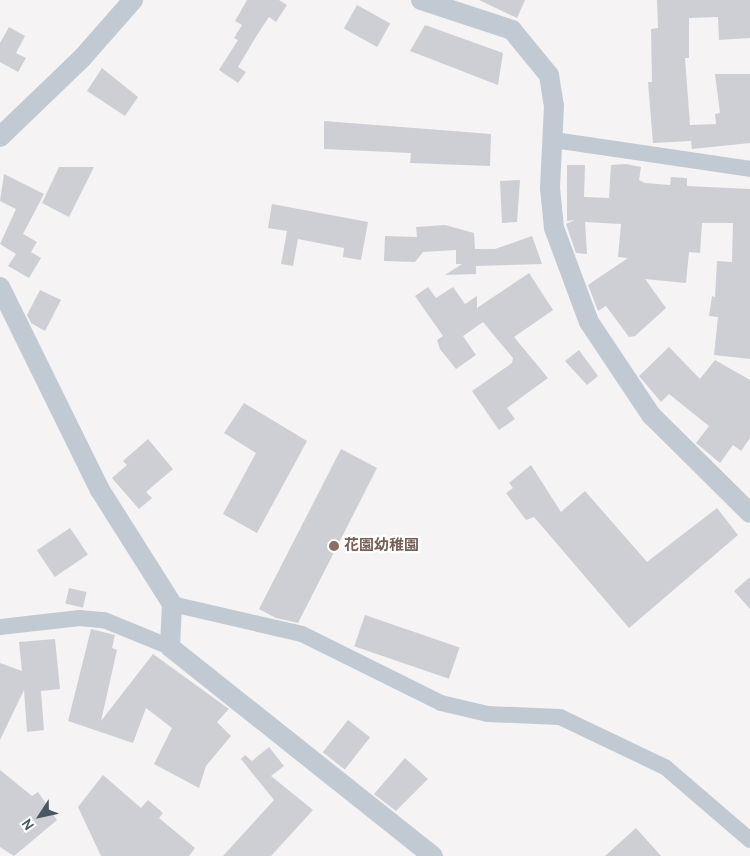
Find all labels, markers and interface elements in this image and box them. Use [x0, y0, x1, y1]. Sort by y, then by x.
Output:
place label: 花園幼稚園 [344, 537, 419, 555]
marker: 花園幼稚園 [328, 540, 340, 552]
north arrow [15, 791, 65, 841]
text: N [17, 815, 38, 834]

